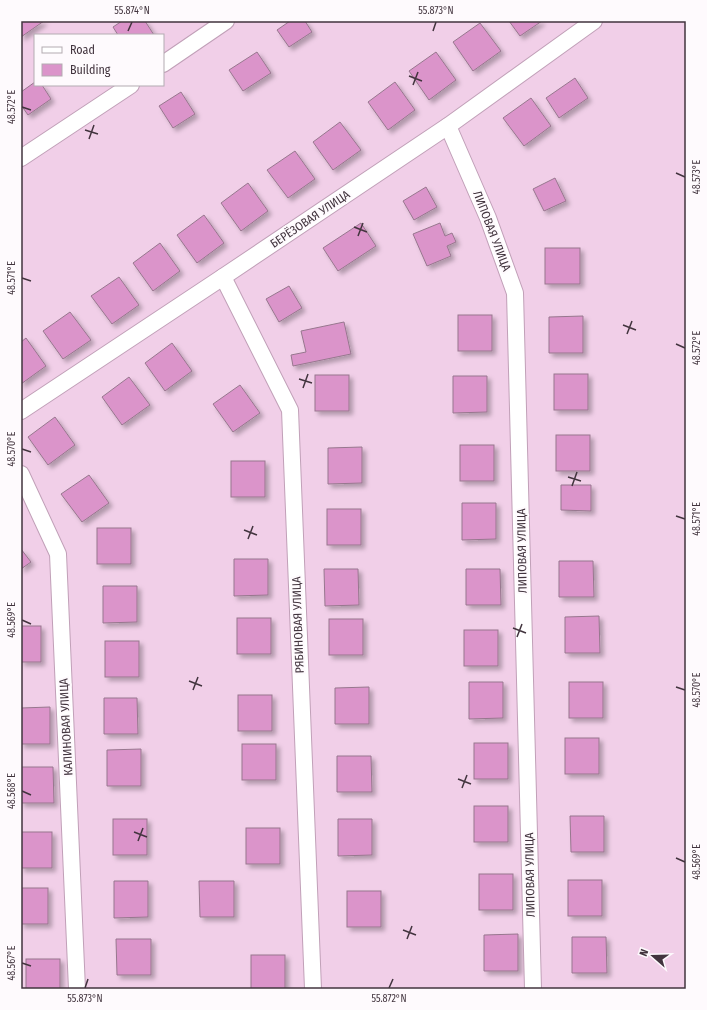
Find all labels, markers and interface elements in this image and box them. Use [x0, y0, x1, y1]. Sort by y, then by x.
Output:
text: 55.874°N [114, 5, 150, 17]
text: 55.873°N [418, 5, 454, 17]
legend [34, 34, 164, 86]
text: Road [70, 43, 95, 57]
text: Building [70, 63, 111, 77]
text: 48.572°E [6, 90, 18, 124]
text: 48.573°E [691, 160, 703, 194]
street label: БЕРЁЗОВАЯ УЛИЦА [267, 186, 353, 251]
street label: ЛИПОВАЯ УЛИЦА [470, 189, 514, 274]
text: 48.571°E [6, 261, 18, 295]
text: 48.572°E [691, 331, 703, 365]
text: 48.570°E [6, 431, 18, 466]
text: 48.571°E [691, 502, 703, 536]
street label: ЛИПОВАЯ УЛИЦА [514, 508, 530, 594]
street label: РЯБИНОВАЯ УЛИЦА [289, 576, 307, 674]
text: 48.569°E [6, 602, 18, 638]
text: 48.570°E [691, 672, 703, 707]
street label: КАЛИНОВАЯ УЛИЦА [56, 677, 76, 776]
text: 48.568°E [6, 773, 18, 809]
street label: ЛИПОВАЯ УЛИЦА [522, 832, 538, 918]
text: 48.569°E [691, 844, 703, 880]
north arrow [633, 936, 673, 976]
text: 48.567°E [6, 945, 18, 980]
text: N [637, 947, 651, 958]
text: 55.873°N [67, 993, 103, 1005]
text: 55.872°N [371, 993, 407, 1005]

